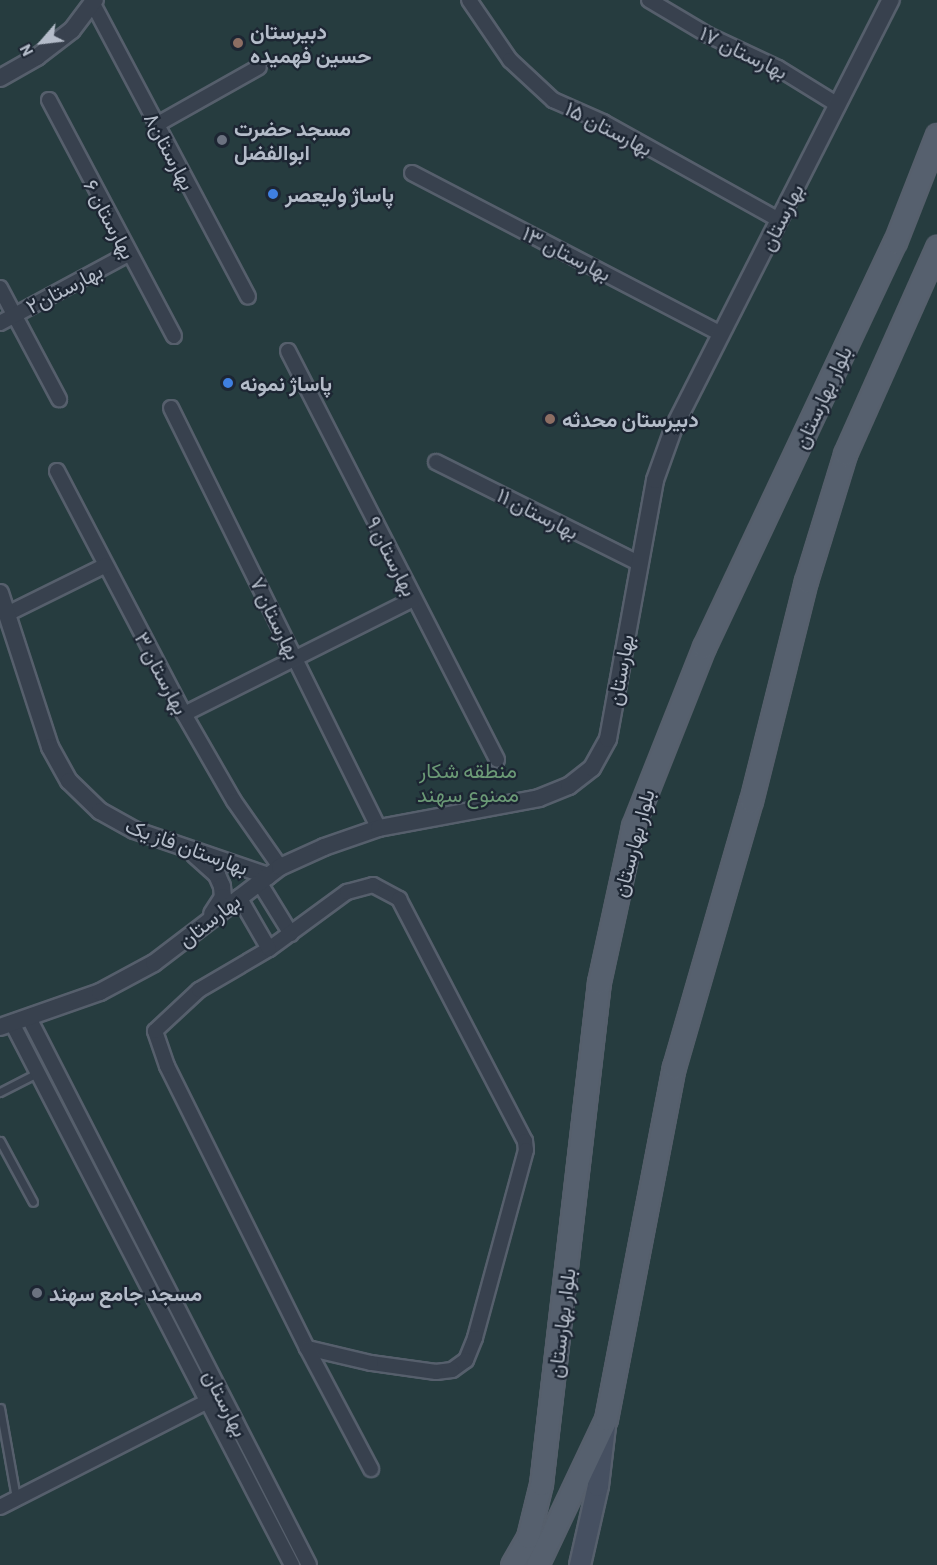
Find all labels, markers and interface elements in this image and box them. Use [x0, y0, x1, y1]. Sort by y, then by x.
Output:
north arrow [12, 12, 72, 72]
place label: دبیرستان حسین فهمیده [250, 18, 371, 68]
street label: بهارستان ۱۷ [696, 20, 792, 84]
marker: دبیرستان حسین فهمیده [231, 36, 245, 50]
text: N [15, 42, 37, 60]
street label: بهارستان ۱۵ [561, 95, 657, 161]
street label: بهارستان۸ [139, 108, 201, 194]
place label: مسجد حضرت ابوالفضل [234, 115, 351, 165]
marker: مسجد حضرت ابوالفضل [215, 133, 229, 147]
street label: بهارستان ۶ [79, 175, 141, 263]
street label: بهارستان [753, 179, 809, 255]
place label: پاساژ ولیعصر [285, 181, 394, 207]
marker: پاساژ ولیعصر [266, 187, 280, 201]
street label: بهارستان ۱۳ [518, 220, 616, 286]
street label: بهارستان۲ [21, 257, 107, 319]
street label: بلوار بهارستان [787, 342, 857, 452]
place label: پاساژ نمونه [240, 370, 332, 396]
marker: پاساژ نمونه [221, 376, 235, 390]
place label: دبیرستان محدثه [562, 406, 699, 432]
marker: دبیرستان محدثه [543, 412, 557, 426]
street label: بهارستان ۱۱ [493, 482, 583, 544]
street label: بهارستان ۹ [361, 512, 423, 600]
street label: بهارستان ۷ [245, 573, 307, 663]
street label: بهارستان ۳ [130, 627, 194, 719]
street label: بهارستان [601, 632, 639, 708]
park label: منطقه شکار ممنوع سهند [417, 757, 519, 807]
street label: بلوار بهارستان [607, 786, 659, 900]
street label: بهارستان فاز یک [122, 812, 252, 880]
street label: بهارستان [173, 888, 245, 952]
street label: بلوار بهارستان [542, 1267, 580, 1379]
place label: مسجد جامع سهند [49, 1280, 202, 1306]
marker: مسجد جامع سهند [30, 1286, 44, 1300]
street label: بهارستان [198, 1365, 254, 1441]

